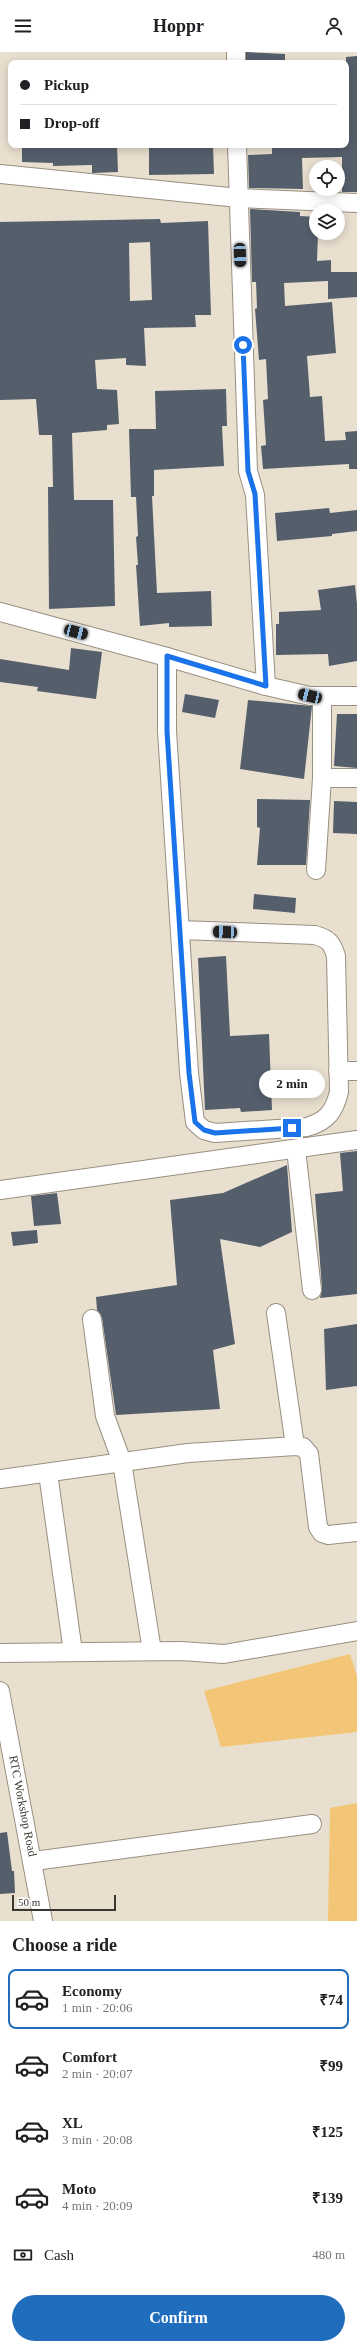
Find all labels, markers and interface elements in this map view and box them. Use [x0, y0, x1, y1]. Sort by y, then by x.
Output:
icon: menu [12, 15, 34, 37]
icon: person [323, 15, 345, 37]
text: Hoppr [153, 16, 204, 36]
text: Pickup [44, 77, 89, 93]
text: Drop-off [44, 115, 100, 131]
map controls [309, 160, 345, 240]
button: locate [309, 160, 345, 196]
button: layers [309, 204, 345, 240]
car [234, 243, 246, 267]
route start [234, 336, 252, 354]
car [63, 623, 89, 641]
car [297, 687, 323, 705]
car [213, 926, 237, 938]
callout: 2 min [259, 1070, 325, 1098]
text: 2 min [276, 1076, 308, 1091]
route end [283, 1119, 301, 1137]
street label: RTC Workshop Road [6, 1754, 40, 1858]
scale bar [12, 1893, 116, 1912]
text: 50 m [18, 1896, 40, 1908]
text: Choose a ride [12, 1935, 117, 1955]
icon: car [14, 1981, 50, 2017]
text: Economy [62, 1983, 122, 1999]
text: ₹74 [319, 1992, 343, 2008]
text: 1 min · 20:06 [62, 2000, 132, 2015]
icon: car [14, 2047, 50, 2083]
text: Comfort [62, 2049, 117, 2065]
text: ₹99 [319, 2058, 343, 2074]
text: 2 min · 20:07 [62, 2066, 132, 2081]
icon: car [14, 2113, 50, 2149]
text: XL [62, 2115, 83, 2131]
text: ₹125 [312, 2124, 343, 2140]
text: 3 min · 20:08 [62, 2132, 132, 2147]
icon: car [14, 2179, 50, 2215]
text: Moto [62, 2181, 96, 2197]
text: ₹139 [312, 2190, 343, 2206]
text: 4 min · 20:09 [62, 2198, 132, 2213]
icon: cash [12, 2244, 34, 2266]
text: Cash [44, 2247, 74, 2263]
text: 480 m [312, 2247, 345, 2262]
button: Confirm [12, 2295, 345, 2341]

